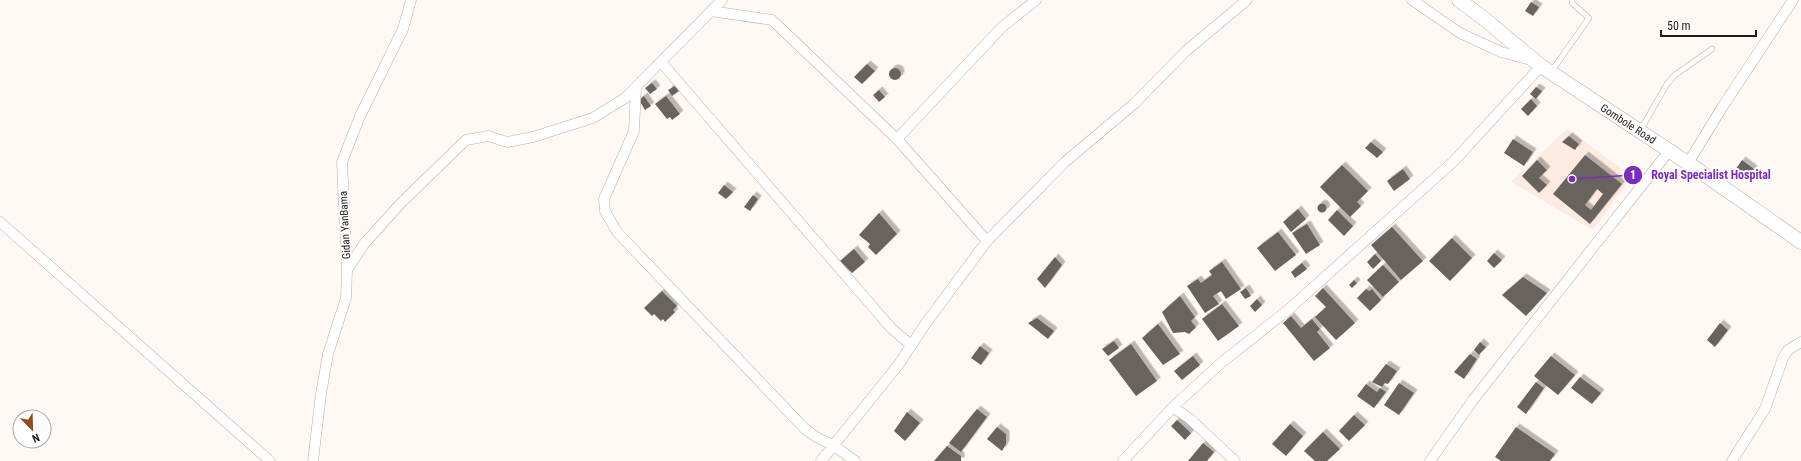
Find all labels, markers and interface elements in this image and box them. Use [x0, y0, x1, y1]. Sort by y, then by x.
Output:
scale bar [1661, 12, 1756, 38]
text: 50 m [1667, 19, 1691, 33]
street label: Gombole Road [1598, 101, 1658, 147]
callout: Royal Specialist Hospital [1623, 163, 1779, 187]
text: 1 [1630, 168, 1636, 182]
text: Royal Specialist Hospital [1651, 168, 1771, 182]
street label: Gidan YanBama [337, 191, 353, 259]
north arrow [12, 409, 52, 449]
text: N [30, 430, 41, 445]

